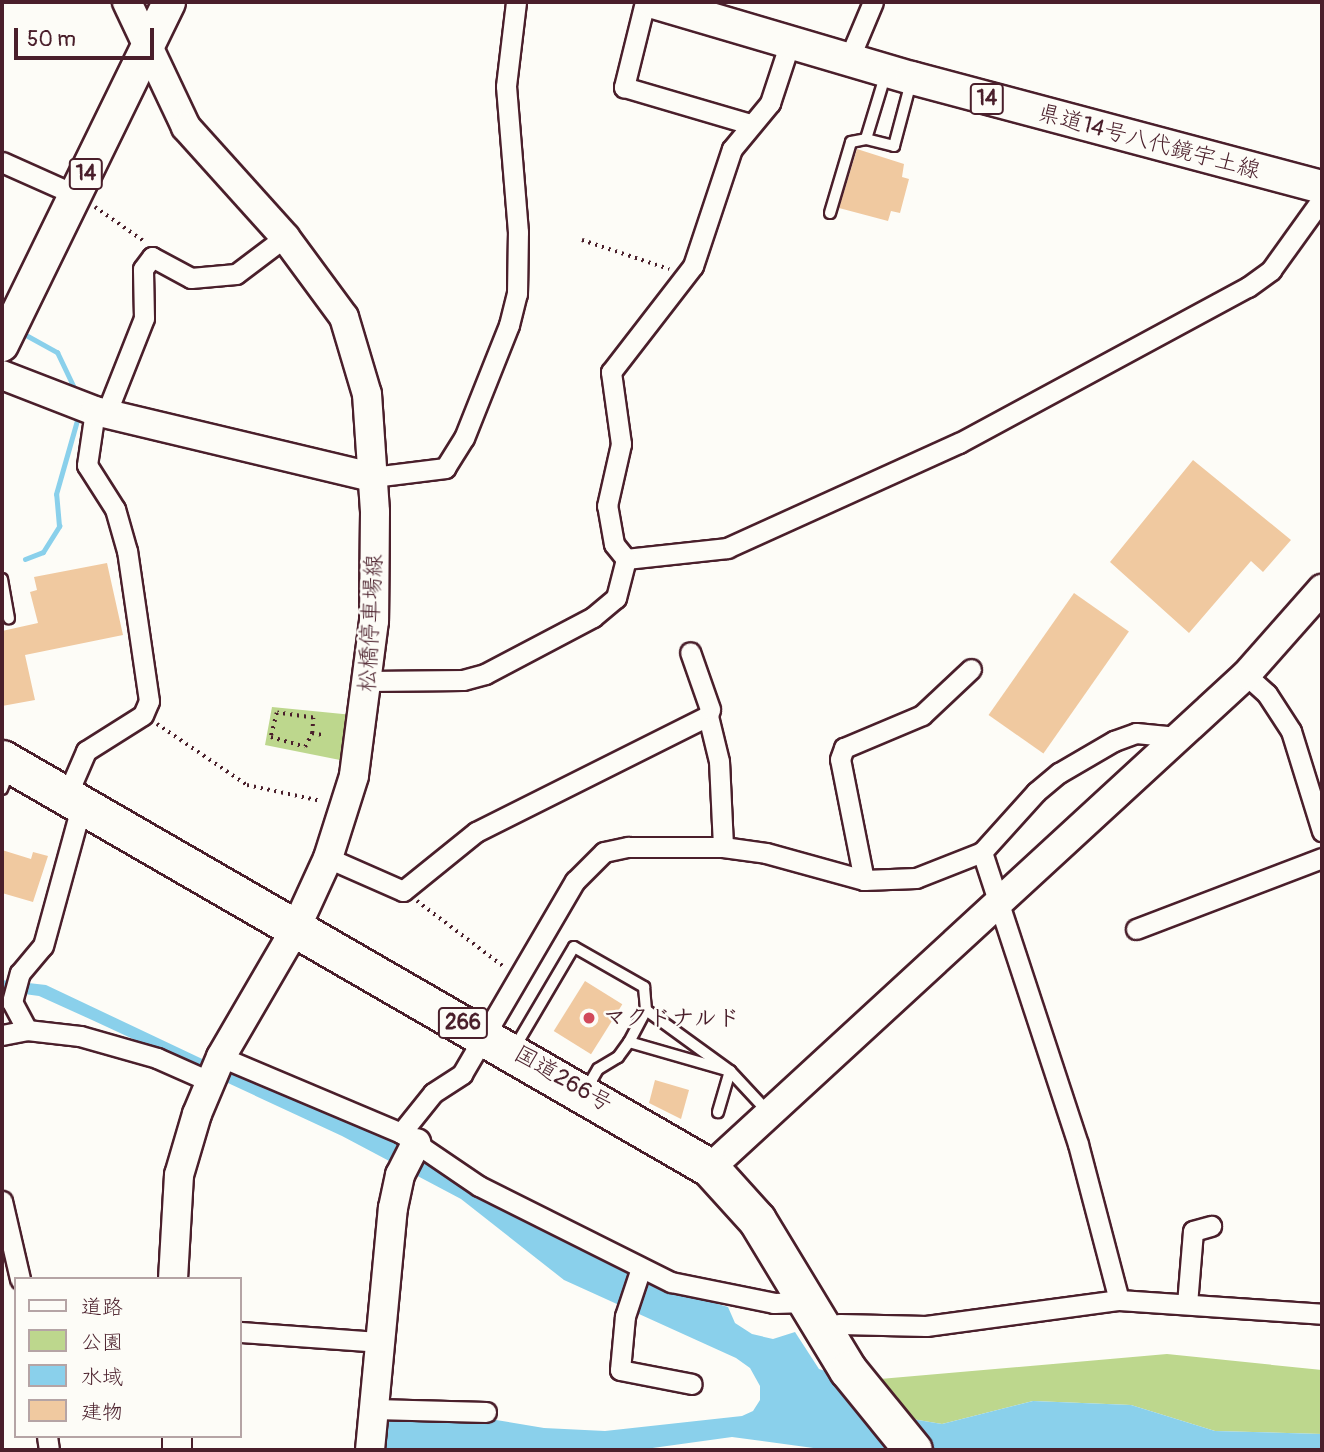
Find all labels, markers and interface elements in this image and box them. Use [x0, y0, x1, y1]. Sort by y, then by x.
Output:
scale bar [18, 14, 158, 58]
text: 50 m [27, 26, 76, 53]
road number: 14 [970, 82, 1004, 116]
street label: 県道14号八代鏡宇土線 [1035, 99, 1263, 185]
road number: 14 [68, 156, 104, 192]
street label: 松橋停車場線 [354, 553, 388, 693]
place label: マクドナルド [603, 1004, 741, 1032]
road number: 266 [437, 1006, 489, 1040]
marker: マクドナルド [581, 1010, 597, 1026]
street label: 国道266号 [509, 1040, 617, 1118]
legend [14, 1277, 242, 1438]
text: 道路 [81, 1294, 123, 1321]
text: 公園 [81, 1329, 123, 1356]
text: 水域 [81, 1364, 123, 1391]
text: 建物 [81, 1399, 123, 1426]

